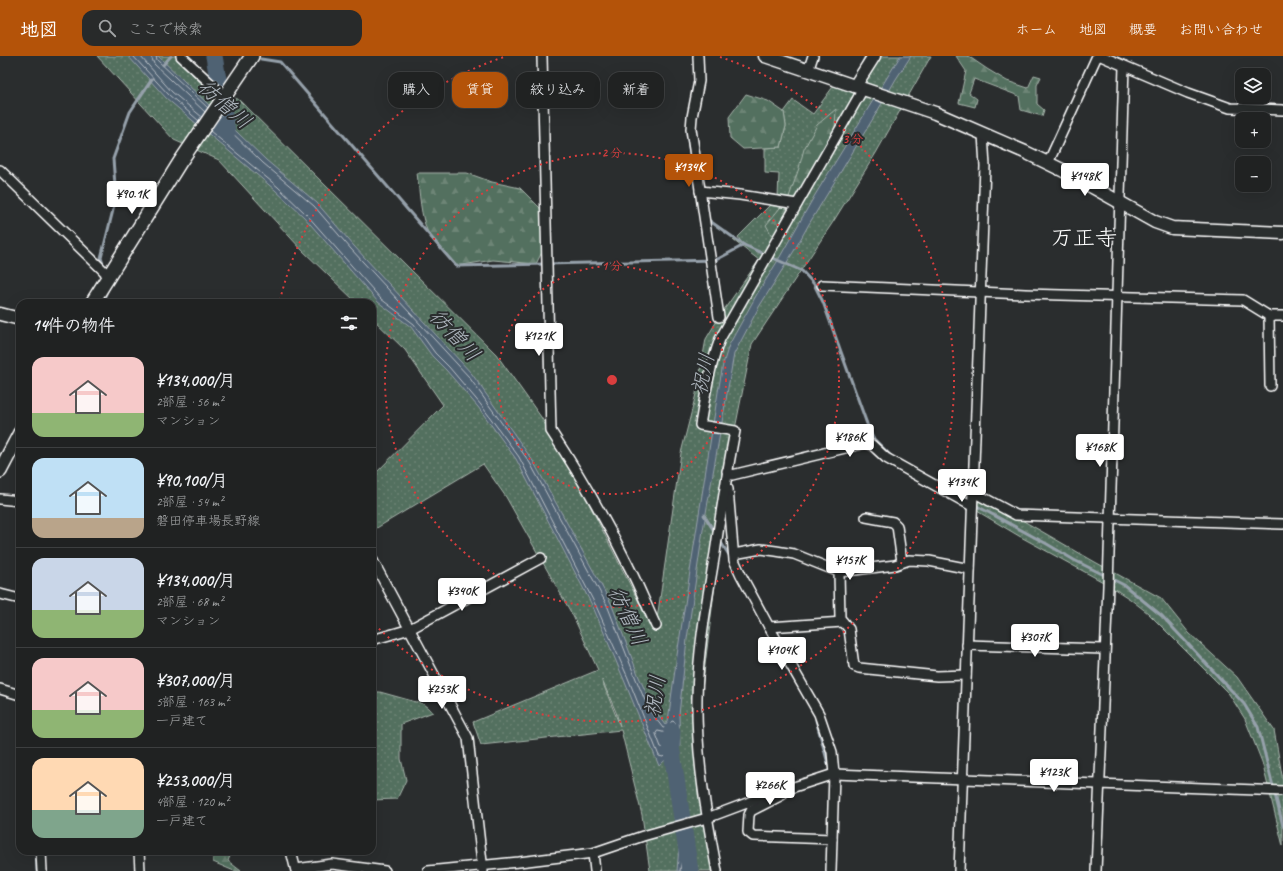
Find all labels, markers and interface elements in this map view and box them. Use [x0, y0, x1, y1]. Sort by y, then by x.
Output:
search box [82, 10, 362, 46]
icon: search [96, 17, 118, 39]
text: 地図 [20, 18, 58, 42]
text: ここで検索 [128, 20, 203, 39]
text: ホーム [1016, 21, 1057, 38]
text: 地図 [1079, 21, 1107, 38]
text: 概要 [1129, 21, 1157, 38]
text: お問い合わせ [1179, 21, 1263, 38]
map controls [1235, 68, 1271, 192]
button: layers [1235, 68, 1271, 104]
chip: 購入 [388, 72, 444, 108]
chip: 賃貸 [452, 72, 508, 108]
chip: 絞り込み [516, 72, 600, 108]
chip: 新着 [608, 72, 664, 108]
water label: 彷僧川 [193, 74, 257, 134]
button: + [1235, 112, 1271, 148]
text: 3 分 [843, 131, 863, 147]
text: 2 分 [602, 145, 622, 161]
pin: ¥134K [661, 154, 717, 188]
button: − [1235, 156, 1271, 192]
text: ¥134K [674, 159, 704, 175]
pin: ¥148K [1057, 163, 1113, 197]
text: ¥148K [1070, 168, 1100, 184]
pin: ¥90.1K [99, 181, 165, 215]
text: ¥90.1K [116, 186, 148, 202]
district label: 万正寺 [1051, 224, 1117, 252]
text: 1 分 [602, 258, 622, 274]
water label: 彷僧川 [424, 303, 486, 367]
icon: filters [338, 312, 360, 334]
text: 14件の物件 [32, 315, 115, 336]
pin: ¥121K [511, 323, 567, 357]
text: ¥121K [524, 328, 554, 344]
water label: 祝川 [686, 351, 720, 397]
text: ¥134,000/月 [156, 370, 236, 391]
icon: home [64, 373, 112, 421]
centre of rings [605, 373, 619, 387]
text: 2部屋 · 56 m² [156, 394, 223, 410]
text: マンション [156, 413, 220, 429]
pin: ¥186K [822, 424, 878, 458]
text: ¥186K [835, 429, 865, 445]
pin: ¥168K [1072, 434, 1128, 468]
text: ¥168K [1085, 439, 1115, 455]
pin: ¥134K [934, 469, 990, 503]
text: ¥90,100/月 [156, 470, 228, 491]
icon: home [64, 474, 112, 522]
text: ¥134K [947, 474, 977, 490]
text: 2部屋 · 54 m² [156, 494, 223, 510]
text: 磐田停車場長野線 [156, 513, 260, 529]
pin: ¥157K [822, 547, 878, 581]
text: ¥157K [835, 552, 865, 568]
text: ¥134,000/月 [156, 570, 236, 591]
icon: home [64, 574, 112, 622]
pin: ¥340K [434, 578, 490, 612]
water label: 彷僧川 [603, 582, 653, 650]
text: ¥340K [447, 583, 477, 599]
text: 2部屋 · 68 m² [156, 594, 223, 610]
text: マンション [156, 613, 220, 629]
pin: ¥307K [1007, 624, 1063, 658]
text: ¥307K [1020, 629, 1050, 645]
pin: ¥104K [754, 637, 810, 671]
text: ¥104K [767, 642, 797, 658]
text: ¥307,000/月 [156, 670, 235, 691]
water label: 祝川 [639, 673, 671, 719]
icon: home [64, 674, 112, 722]
pin: ¥253K [414, 676, 470, 710]
text: ¥253K [427, 681, 457, 697]
text: 5部屋 · 163 m² [156, 694, 229, 710]
text: 一戸建て [156, 713, 208, 729]
pin: ¥123K [1026, 759, 1082, 793]
text: ¥123K [1039, 764, 1069, 780]
text: ¥253,000/月 [156, 770, 235, 791]
pin: ¥266K [742, 772, 798, 806]
icon: home [64, 774, 112, 822]
text: ¥266K [755, 777, 785, 793]
text: 4部屋 · 120 m² [156, 794, 229, 810]
text: 一戸建て [156, 813, 208, 829]

